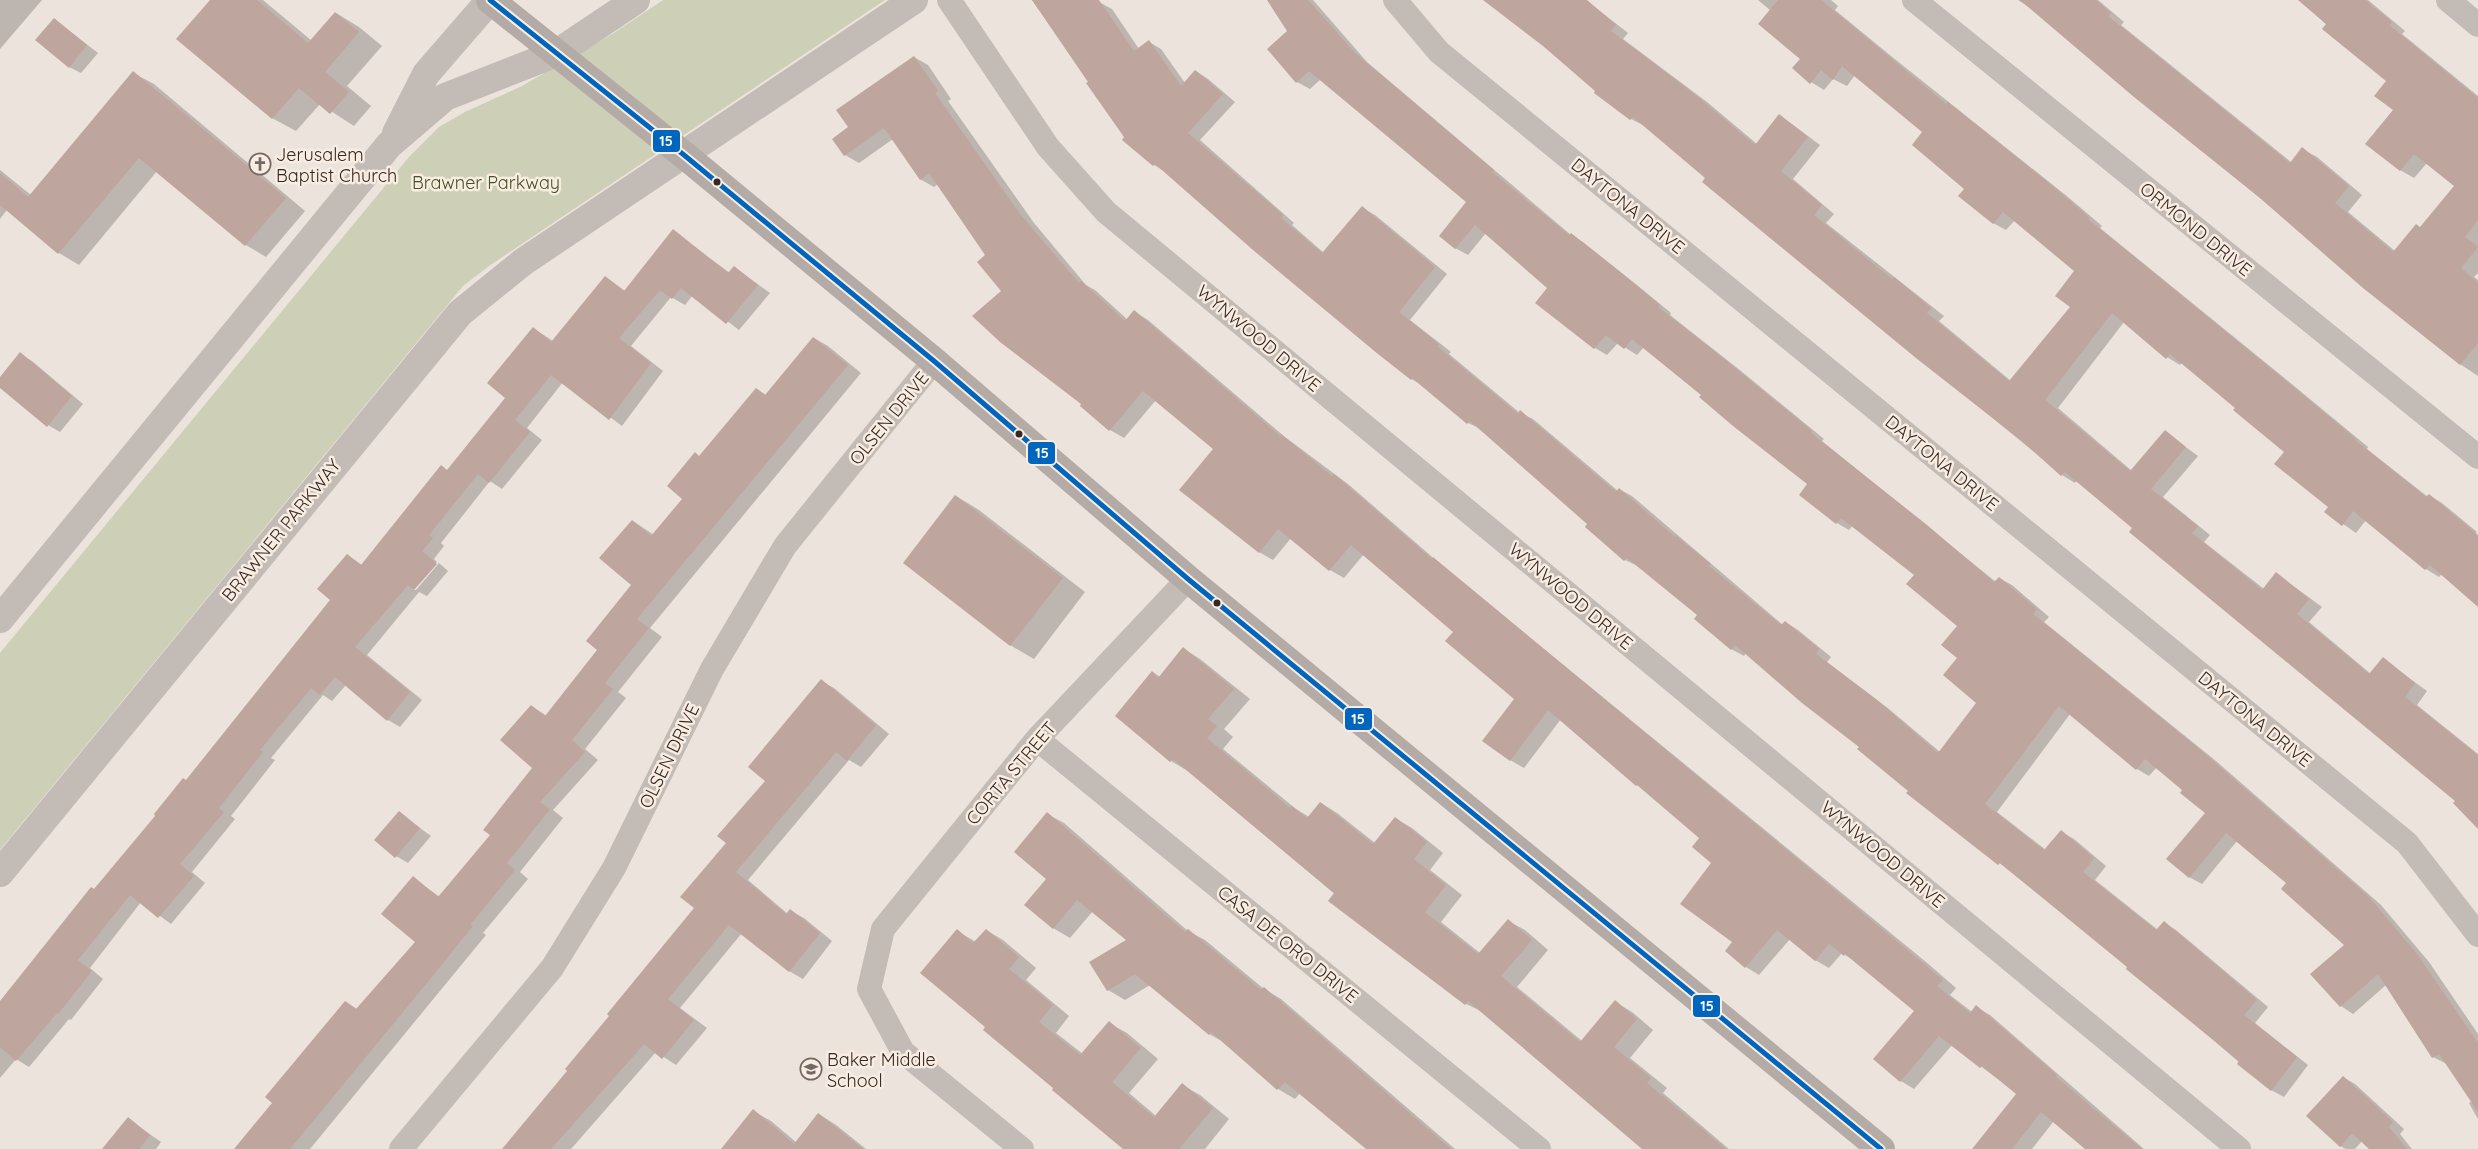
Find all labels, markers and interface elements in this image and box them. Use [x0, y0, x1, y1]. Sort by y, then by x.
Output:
line badge: 15 [652, 129, 681, 153]
text: 15 [659, 132, 673, 150]
place label: Jerusalem Baptist Church [276, 143, 397, 187]
church icon: Jerusalem Baptist Church [248, 152, 272, 176]
street label: DAYTONA DRIVE [1567, 153, 1689, 259]
park label: Brawner Parkway [412, 171, 560, 194]
unlabelled marker [712, 177, 722, 187]
street label: ORMOND DRIVE [2135, 177, 2257, 281]
street label: WYNWOOD DRIVE [1192, 279, 1326, 397]
street label: OLSEN DRIVE [844, 367, 934, 469]
street label: DAYTONA DRIVE [1881, 410, 2003, 516]
unlabelled marker [1014, 429, 1024, 439]
line badge: 15 [1027, 441, 1056, 465]
text: 15 [1035, 444, 1049, 462]
street label: BRAWNER PARKWAY [217, 454, 345, 606]
street label: WYNWOOD DRIVE [1504, 537, 1638, 655]
unlabelled marker [1212, 598, 1222, 608]
street label: DAYTONA DRIVE [2194, 666, 2316, 772]
street label: OLSEN DRIVE [634, 700, 704, 812]
line badge: 15 [1344, 707, 1373, 731]
text: 15 [1351, 710, 1365, 728]
street label: CORTA STREET [961, 716, 1061, 830]
street label: WYNWOOD DRIVE [1816, 795, 1950, 913]
street label: CASA DE ORO DRIVE [1213, 880, 1363, 1008]
line badge: 15 [1692, 994, 1721, 1018]
text: 15 [1700, 997, 1714, 1015]
place label: Baker Middle School [827, 1048, 936, 1092]
school or university icon: Baker Middle School [799, 1057, 823, 1081]

